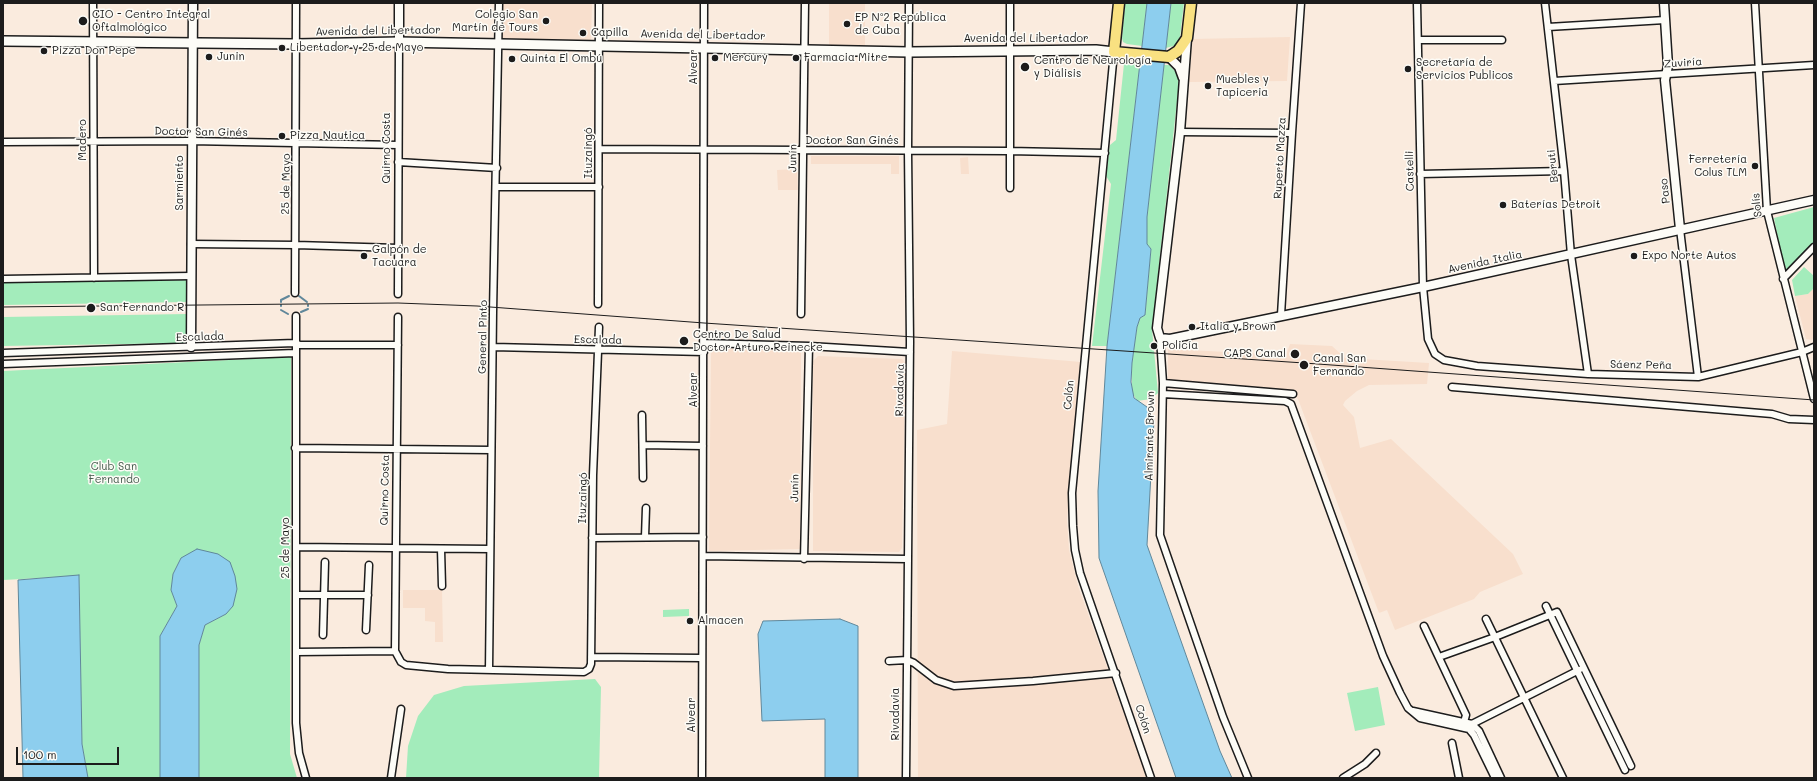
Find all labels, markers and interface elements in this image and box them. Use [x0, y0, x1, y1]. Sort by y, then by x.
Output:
place label: CIO - Centro Integral Oftalmológico [92, 8, 210, 34]
place label: Colegio San Martín de Tours [452, 8, 538, 34]
place label: EP Nº2 República de Cuba [855, 11, 946, 37]
marker: CIO - Centro Integral Oftalmológico [77, 15, 89, 27]
marker: Colegio San Martín de Tours [541, 16, 551, 26]
marker: EP Nº2 República de Cuba [842, 19, 852, 29]
street label: Avenida del Libertador [315, 23, 441, 39]
place label: Capilla [591, 26, 628, 40]
street label: Avenida del Libertador [640, 27, 766, 43]
marker: Capilla [578, 28, 588, 38]
street label: Avenida del Libertador [963, 32, 1089, 46]
place label: Libertador y 25 de Mayo [290, 41, 423, 55]
marker: Libertador y 25 de Mayo [277, 43, 287, 53]
place label: Pizza Don Pepe [52, 44, 136, 58]
marker: Pizza Don Pepe [39, 46, 49, 56]
street label: Alvear [687, 49, 701, 85]
place label: Junin [217, 50, 245, 64]
place label: Mercury [723, 51, 768, 65]
place label: Farmacia Mitre [804, 51, 888, 65]
marker: Junin [204, 52, 214, 62]
place label: Quinta El Ombú [520, 52, 602, 66]
marker: Mercury [710, 53, 720, 63]
marker: Farmacia Mitre [791, 53, 801, 63]
marker: Quinta El Ombú [507, 54, 517, 64]
place label: Centro de Neurología y Diálisis [1034, 54, 1151, 80]
street label: Zuviría [1663, 55, 1703, 71]
place label: Secretaría de Servicios Publicos [1416, 56, 1513, 82]
marker: Centro de Neurología y Diálisis [1019, 61, 1031, 73]
marker: Secretaría de Servicios Publicos [1403, 64, 1413, 74]
place label: Muebles y Tapiceria [1216, 73, 1269, 99]
marker: Muebles y Tapiceria [1203, 81, 1213, 91]
street label: Quirno Costa [380, 112, 394, 184]
street label: Ruperto Mazza [1271, 117, 1289, 199]
street label: Madero [76, 119, 90, 161]
street label: Doctor San Ginés [154, 125, 248, 139]
street label: Ituzaingó [582, 127, 596, 179]
place label: Pizza Nautica [290, 129, 365, 143]
marker: Pizza Nautica [277, 131, 287, 141]
street label: Doctor San Ginés [805, 134, 899, 148]
street label: Junín [786, 144, 800, 172]
street label: Beruti [1545, 149, 1561, 183]
street label: Castelli [1403, 151, 1417, 191]
street label: 25 de Mayo [279, 153, 293, 215]
place label: Ferretería Colus TLM [1689, 153, 1747, 179]
street label: Sarmiento [173, 156, 187, 210]
marker: Ferretería Colus TLM [1750, 161, 1760, 171]
street label: Paso [1657, 178, 1673, 204]
street label: Solís [1749, 192, 1765, 218]
place label: Baterías Detroit [1511, 198, 1600, 212]
marker: Baterías Detroit [1498, 200, 1508, 210]
place label: Galpón de Tacuara [372, 243, 426, 269]
street label: Avenida Italia [1447, 248, 1523, 276]
place label: Expo Norte Autos [1642, 249, 1736, 263]
marker: Galpón de Tacuara [359, 251, 369, 261]
marker: Expo Norte Autos [1629, 251, 1639, 261]
street label: General Pinto [476, 300, 490, 374]
place label: San Fernando R [100, 301, 184, 315]
marker: San Fernando R [85, 302, 97, 314]
place label: Italia y Brown [1200, 320, 1276, 334]
marker: Italia y Brown [1187, 322, 1197, 332]
place label: Centro De Salud Doctor Arturo Reinecke [693, 328, 823, 354]
street label: Escalada [176, 330, 224, 344]
street label: Escalada [574, 333, 622, 347]
marker: Centro De Salud Doctor Arturo Reinecke [678, 335, 690, 347]
place label: Policía [1162, 339, 1198, 353]
marker: Policía [1149, 341, 1159, 351]
place label: CAPS Canal [1224, 347, 1286, 361]
marker: CAPS Canal [1289, 348, 1301, 360]
place label: Canal San Fernando [1313, 352, 1366, 378]
street label: Sáenz Peña [1610, 358, 1672, 372]
marker: Canal San Fernando [1298, 359, 1310, 371]
street label: Rivadavia [893, 363, 907, 417]
street label: Alvear [687, 372, 701, 408]
street label: Colón [1061, 380, 1077, 410]
street label: Almirante Brown [1143, 391, 1157, 481]
street label: Quirno Costa [378, 454, 392, 526]
park label: Club San Fernando [88, 460, 140, 486]
street label: Ituzaingó [576, 472, 590, 524]
street label: Junín [788, 474, 802, 502]
street label: 25 de Mayo [279, 517, 293, 579]
place label: Almacen [698, 614, 743, 628]
marker: Almacen [685, 616, 695, 626]
street label: Rivadavia [889, 688, 903, 740]
street label: Alvear [685, 697, 699, 733]
street label: Colón [1132, 703, 1154, 735]
scale bar [18, 739, 121, 765]
text: 100 m [23, 746, 57, 762]

